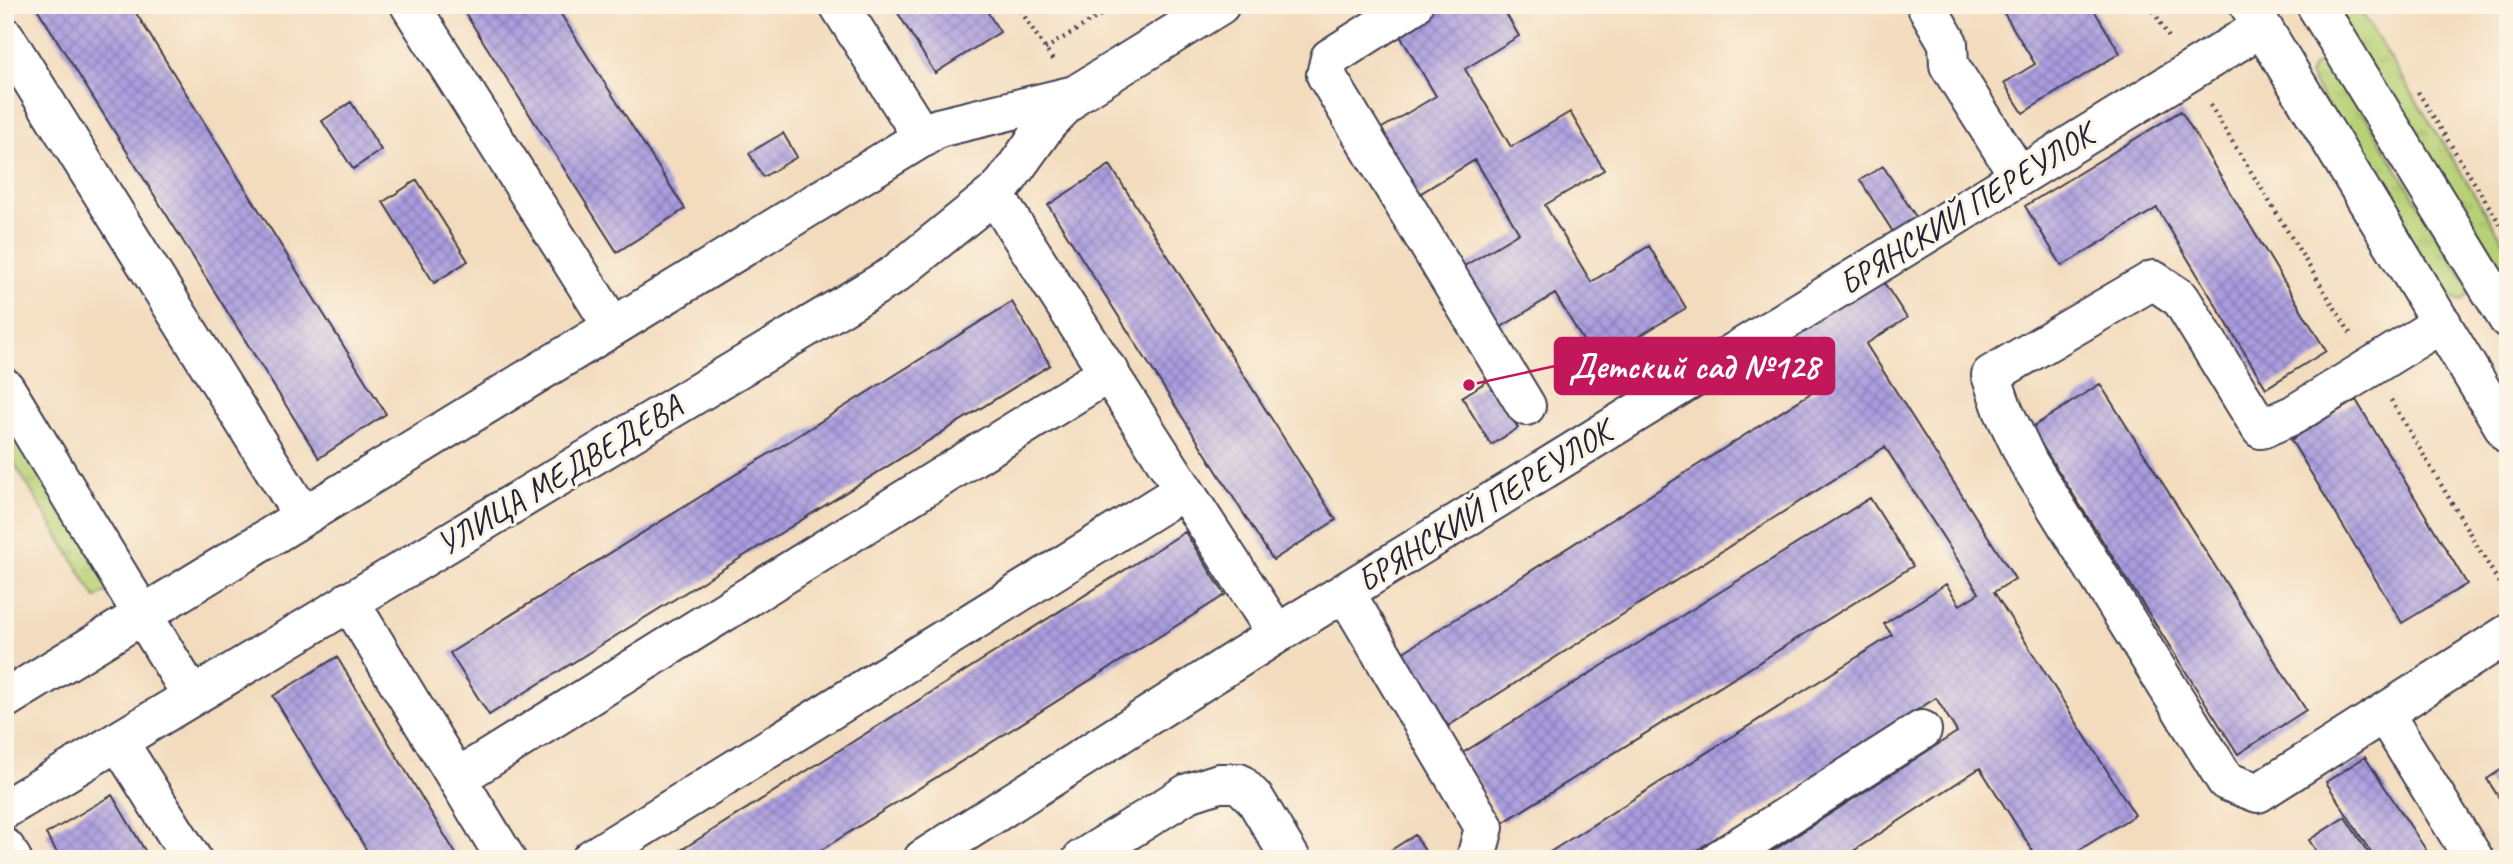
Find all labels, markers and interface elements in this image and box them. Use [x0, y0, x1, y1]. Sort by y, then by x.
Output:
street label: БРЯНСКИЙ ПЕРЕУЛОК [1831, 110, 2107, 304]
callout: Детский сад №128 [1555, 338, 1834, 394]
text: Детский сад №128 [1569, 344, 1824, 389]
street label: УЛИЦА МЕДВЕДЕВА [429, 384, 691, 565]
street label: БРЯНСКИЙ ПЕРЕУЛОК [1349, 407, 1625, 601]

